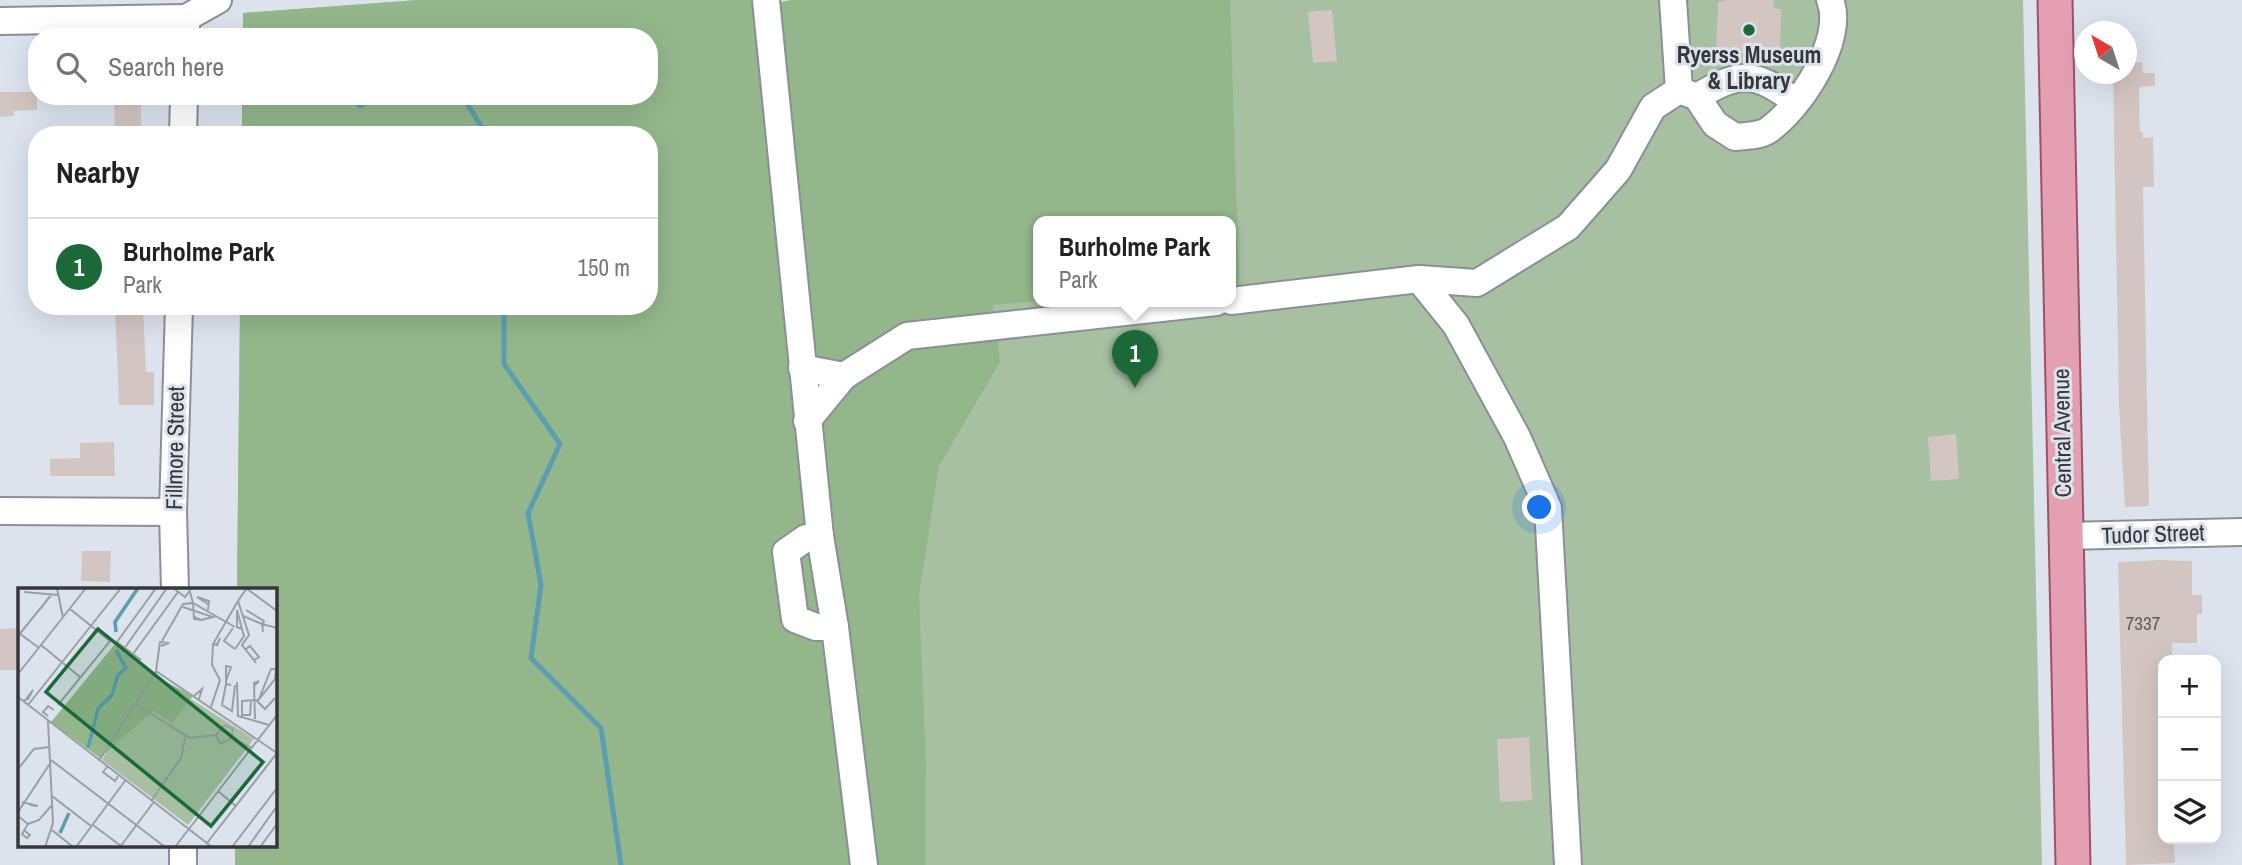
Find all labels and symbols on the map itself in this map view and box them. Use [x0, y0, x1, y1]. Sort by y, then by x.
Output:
north arrow [2074, 21, 2137, 84]
marker: Ryerss Museum & Library [1741, 22, 1757, 38]
place label: Ryerss Museum & Library [1677, 39, 1821, 96]
pin: 1 [1112, 330, 1158, 388]
street label: Central Avenue [2045, 368, 2078, 498]
street label: Fillmore Street [158, 386, 191, 510]
your location [1522, 490, 1556, 524]
street label: Tudor Street [2101, 516, 2205, 551]
inset map [18, 588, 276, 848]
house number: 7337 [2126, 610, 2161, 636]

